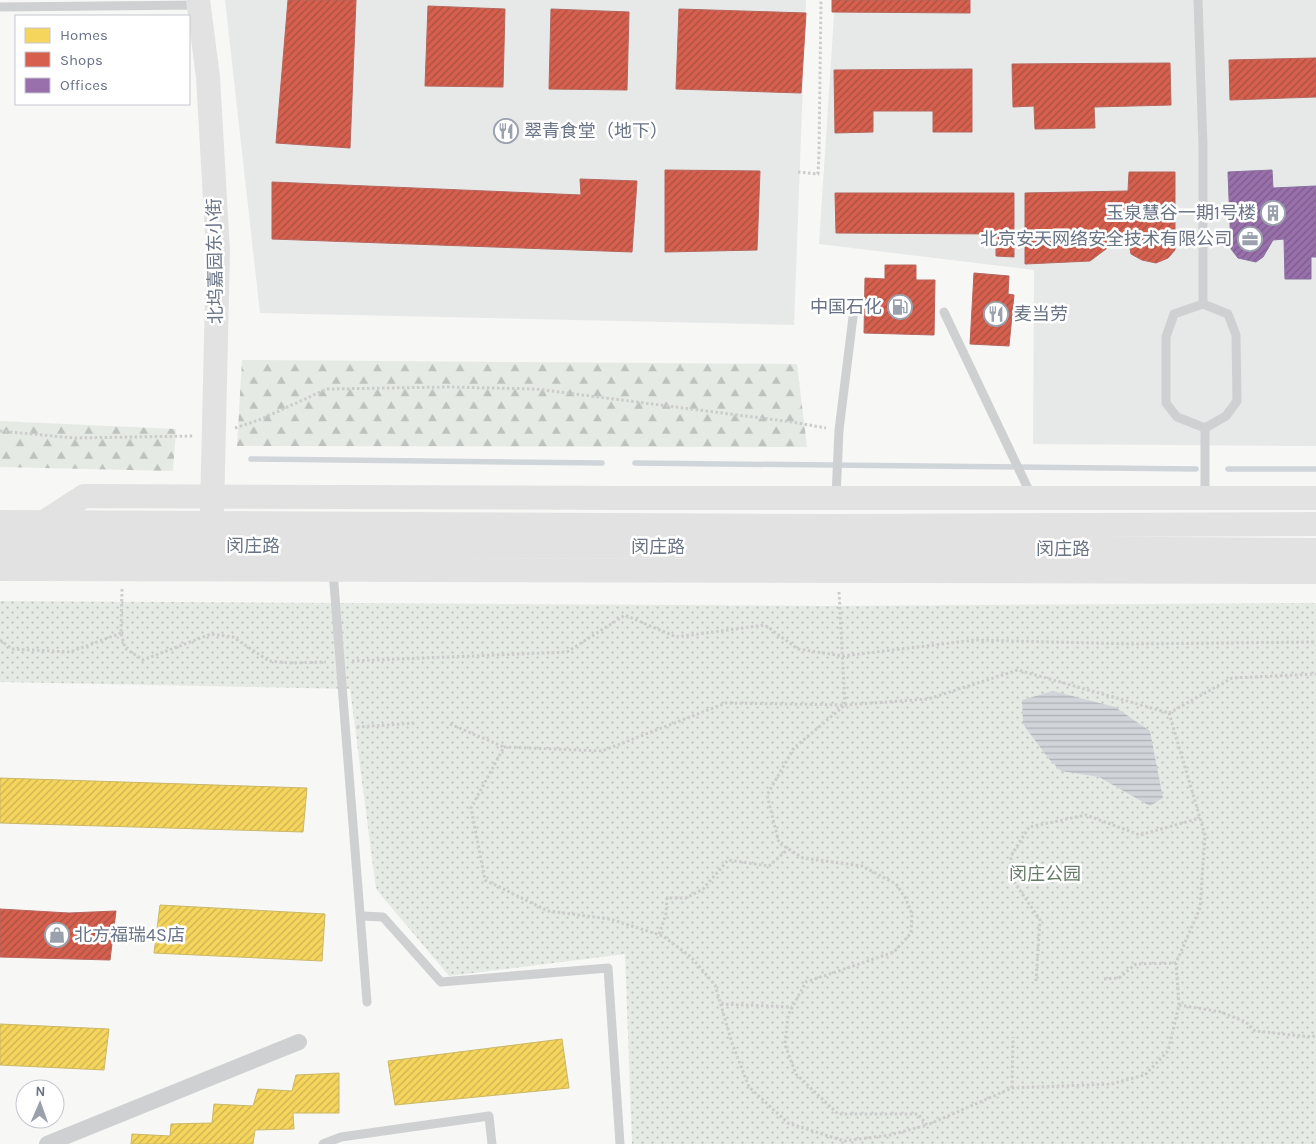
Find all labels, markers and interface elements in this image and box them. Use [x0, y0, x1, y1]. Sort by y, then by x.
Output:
legend [15, 15, 190, 105]
text: Homes [60, 26, 108, 44]
text: Shops [60, 51, 103, 69]
text: Offices [60, 76, 108, 94]
restaurant icon: 翠青食堂（地下） [493, 118, 519, 144]
place label: 翠青食堂（地下） [524, 120, 668, 142]
street label: 北坞嘉园东小街 [203, 198, 227, 324]
building icon: 玉泉慧谷一期1号楼 [1260, 200, 1286, 226]
place label: 玉泉慧谷一期1号楼 [1106, 202, 1256, 224]
office icon: 北京安天网络安全技术有限公司 [1237, 226, 1263, 252]
place label: 北京安天网络安全技术有限公司 [980, 228, 1232, 250]
fuel station icon: 中国石化 [887, 294, 913, 320]
place label: 中国石化 [810, 296, 882, 318]
restaurant icon: 麦当劳 [983, 301, 1009, 327]
place label: 麦当劳 [1014, 303, 1068, 325]
street label: 闵庄路 [226, 535, 280, 557]
street label: 闵庄路 [631, 536, 685, 558]
street label: 闵庄路 [1036, 538, 1090, 560]
park label: 闵庄公园 [1009, 863, 1081, 885]
shop icon: 北方福瑞4S店 [44, 922, 70, 948]
place label: 北方福瑞4S店 [74, 924, 185, 946]
north arrow [15, 1079, 65, 1129]
text: N [35, 1083, 46, 1100]

